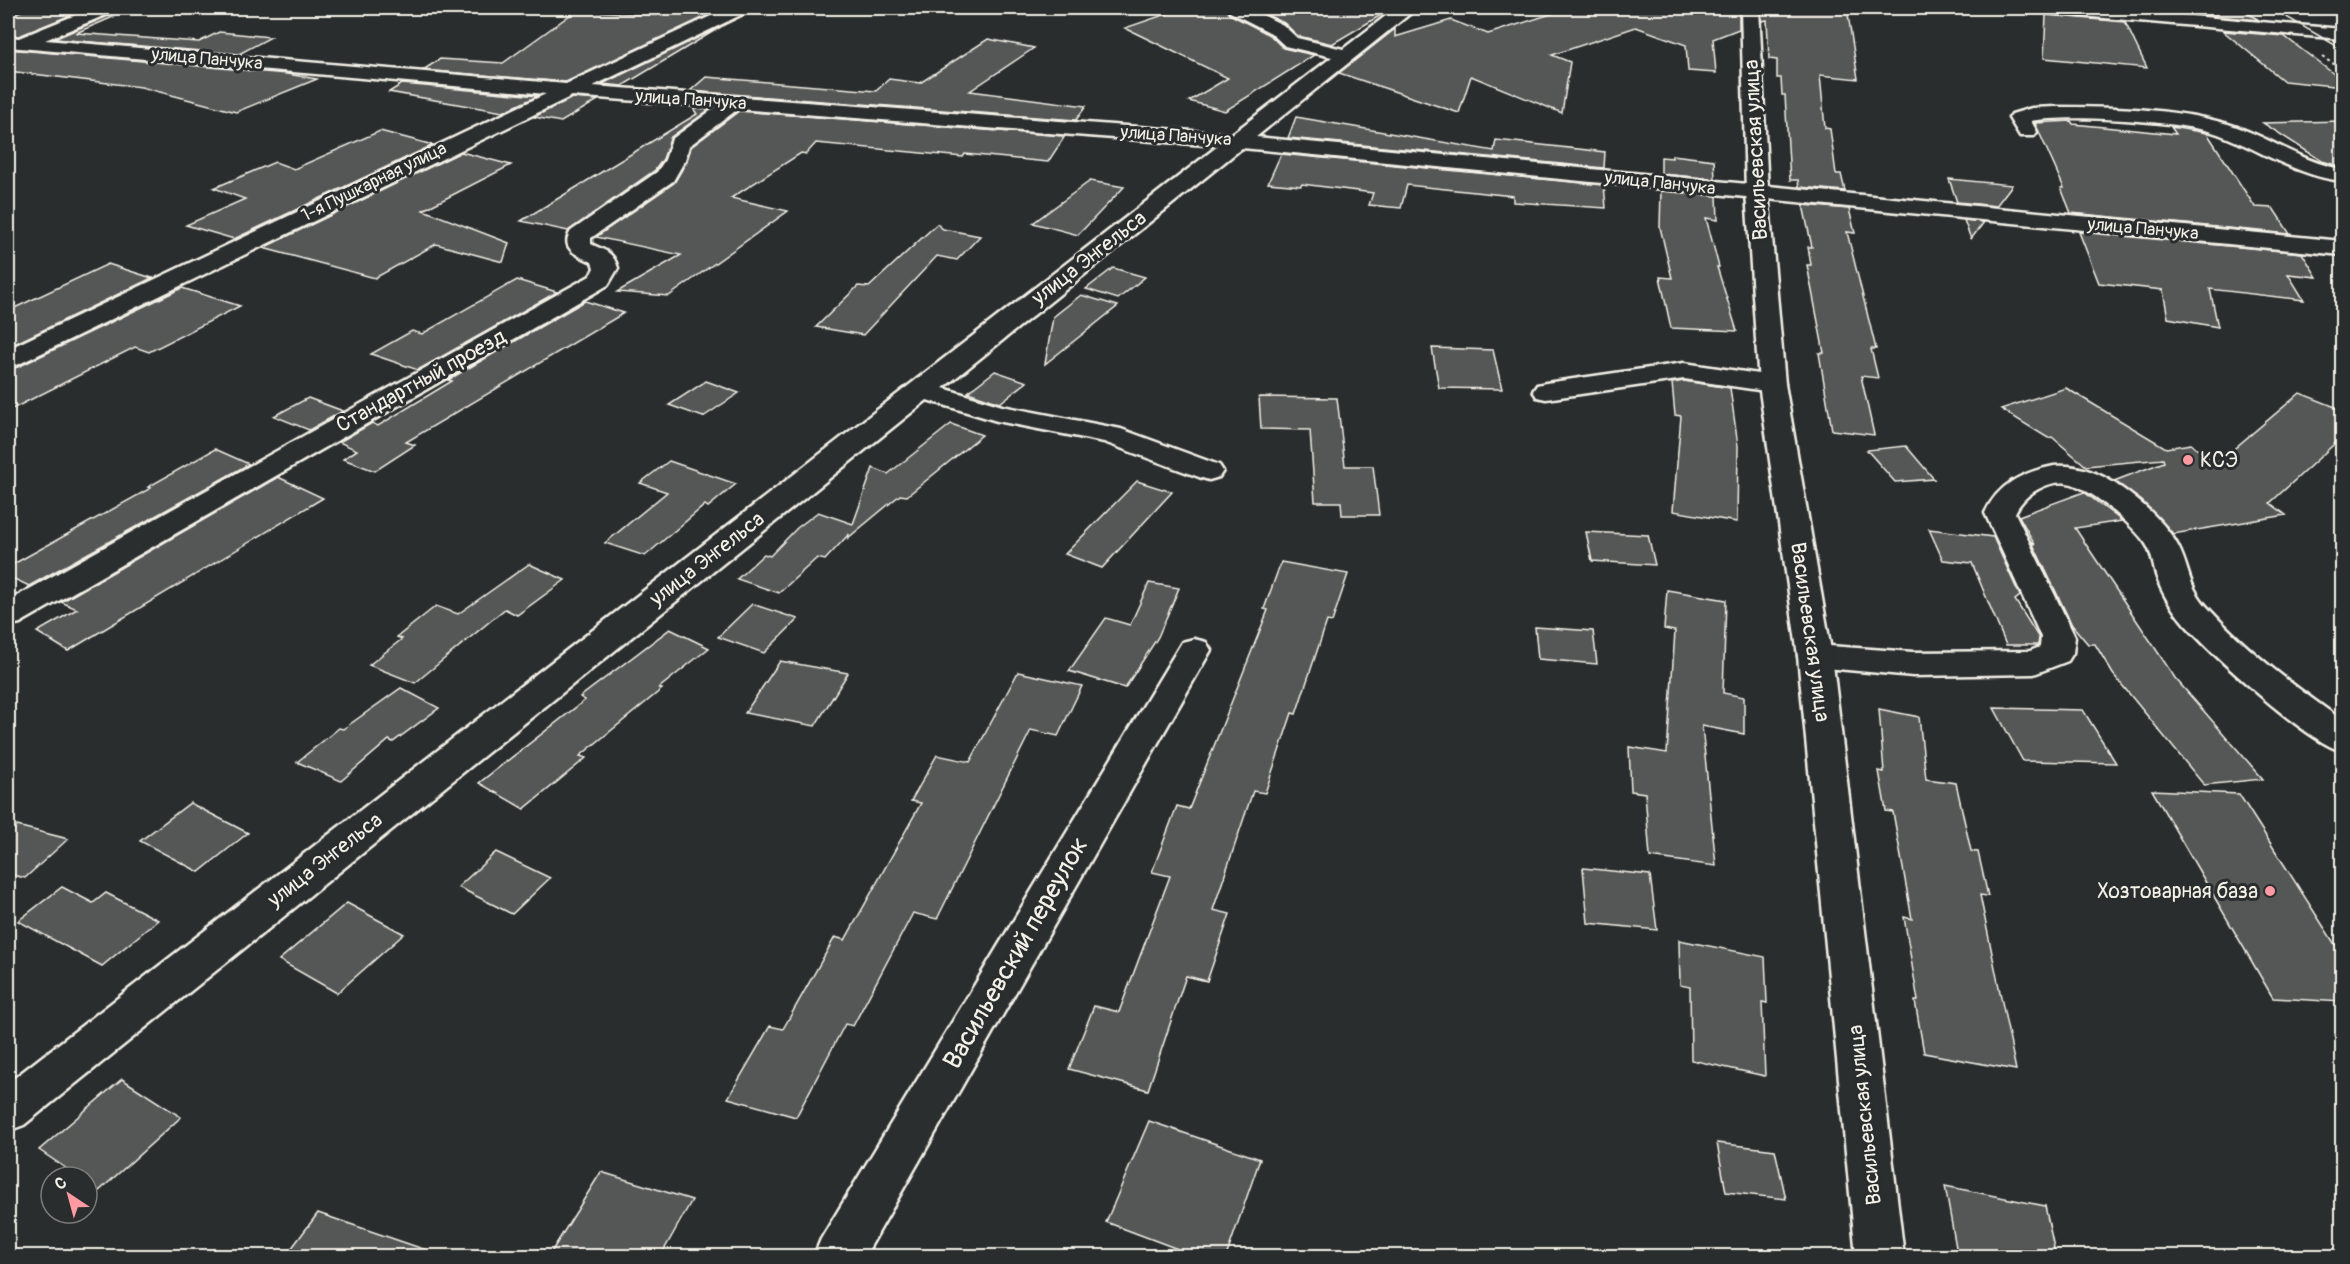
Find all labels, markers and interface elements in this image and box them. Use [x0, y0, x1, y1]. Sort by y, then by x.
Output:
street label: улица Панчука [150, 43, 263, 75]
street label: Васильевская улица [1738, 59, 1774, 241]
street label: улица Панчука [634, 85, 747, 115]
street label: улица Панчука [1119, 121, 1232, 151]
street label: 1-я Пушкарная улица [298, 137, 450, 227]
street label: улица Панчука [1602, 166, 1717, 200]
street label: улица Энгельса [1025, 205, 1152, 312]
street label: улица Панчука [2086, 213, 2199, 245]
street label: Стандартный проезд [331, 323, 511, 439]
place label: КСЭ [2200, 447, 2238, 474]
marker: КСЭ [2181, 453, 2195, 467]
street label: улица Энгельса [643, 506, 770, 613]
street label: Васильевская улица [1784, 540, 1836, 724]
street label: улица Энгельса [261, 807, 388, 914]
street label: Васильевский переулок [937, 831, 1095, 1075]
place label: Хозтоварная база [2097, 878, 2258, 905]
marker: Хозтоварная база [2263, 884, 2277, 898]
street label: Васильевская улица [1842, 1024, 1888, 1206]
north arrow [39, 1165, 99, 1225]
text: С [51, 1173, 71, 1195]

